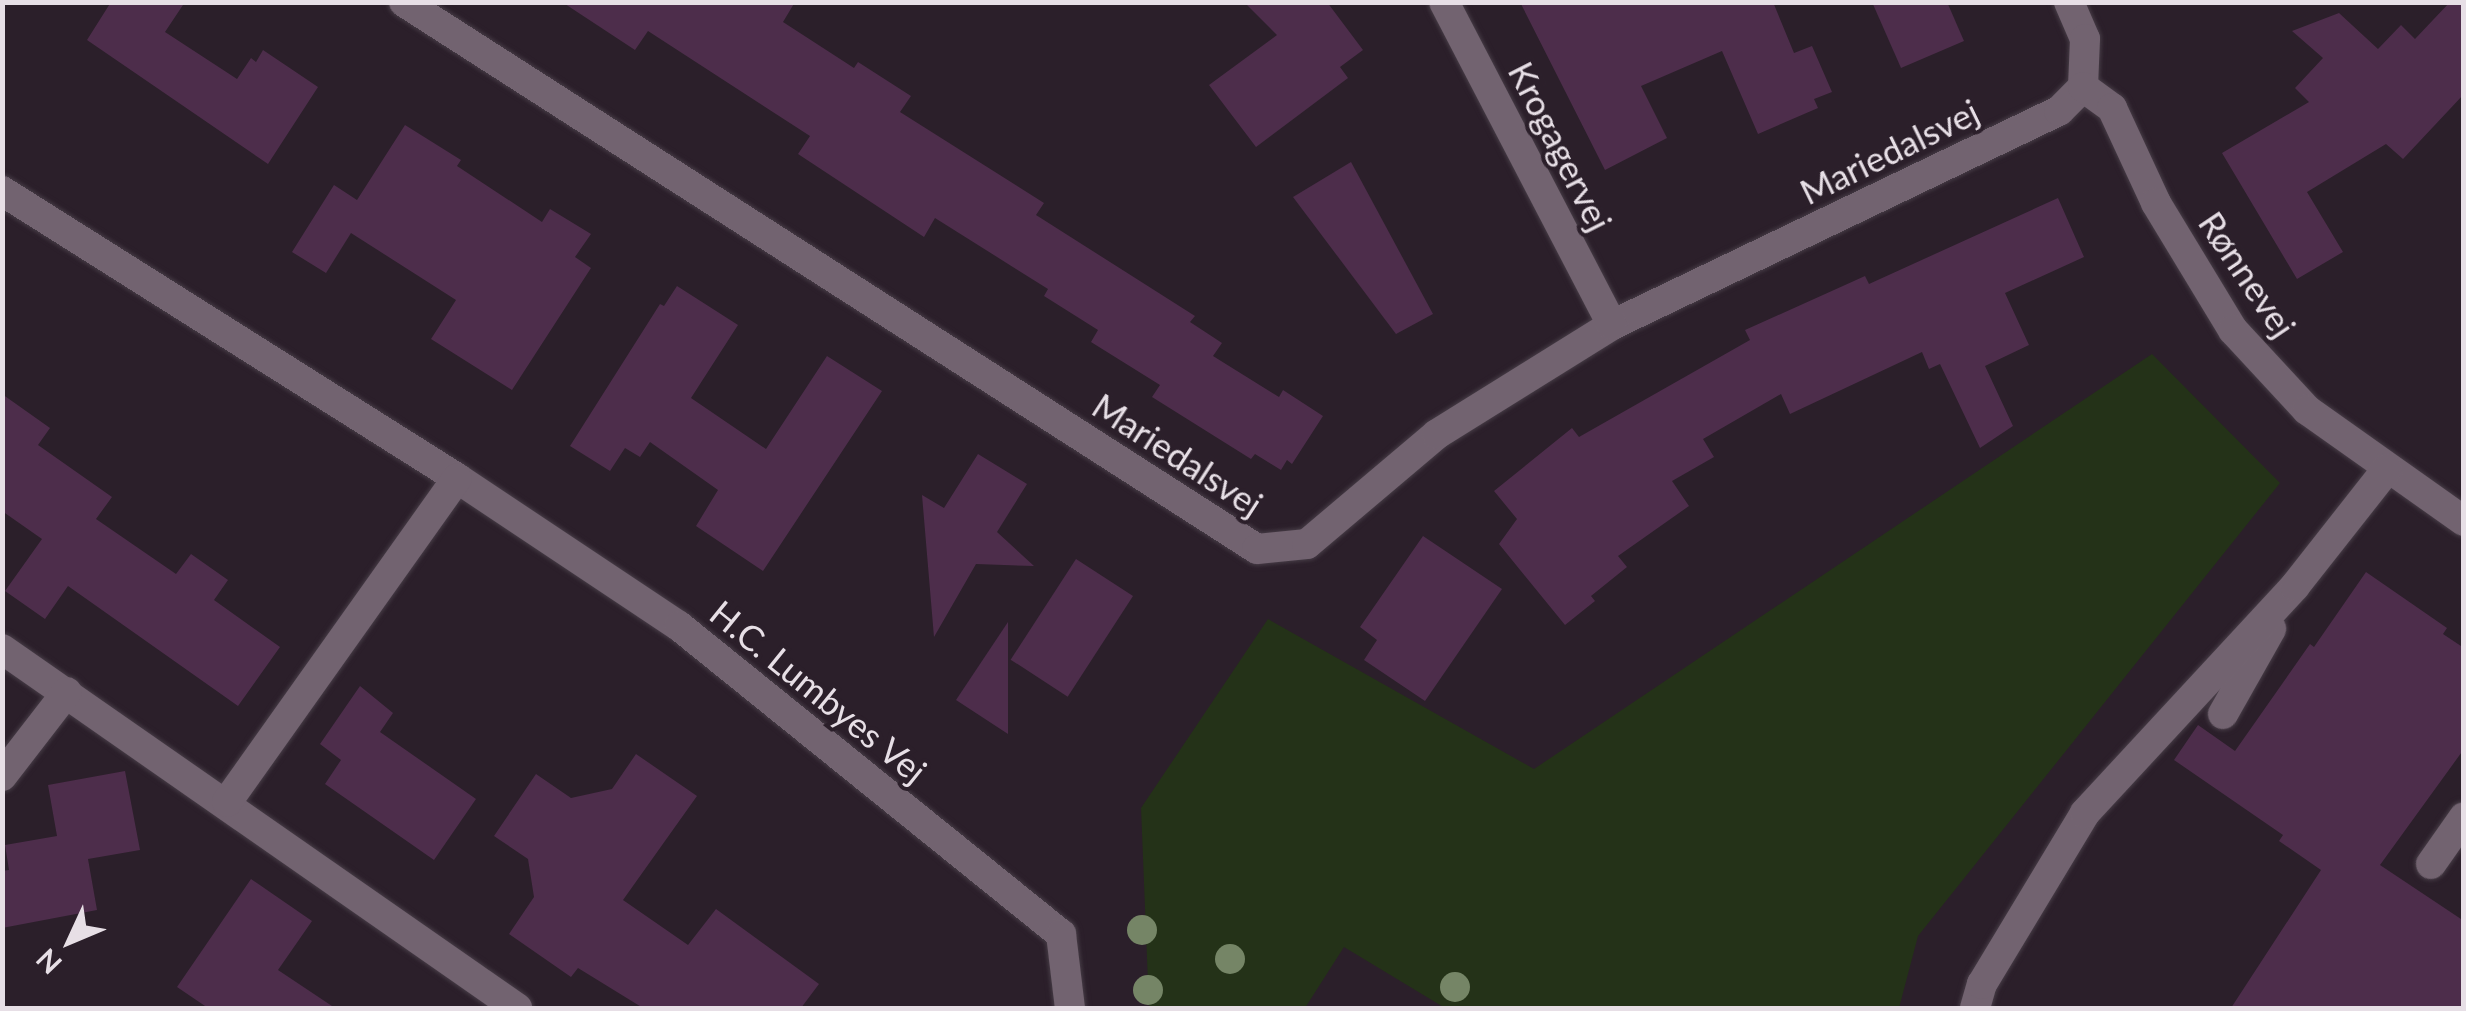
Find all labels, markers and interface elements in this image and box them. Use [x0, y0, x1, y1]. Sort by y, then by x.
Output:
street label: Krogagervej [1500, 54, 1622, 238]
street label: Mariedalsvej [1793, 90, 1985, 212]
street label: Rønnevej [2191, 203, 2305, 345]
street label: Mariedalsvej [1085, 384, 1271, 524]
street label: H.C. Lumbyes Vej [702, 591, 936, 791]
north arrow [20, 891, 120, 991]
text: N [29, 942, 68, 981]

